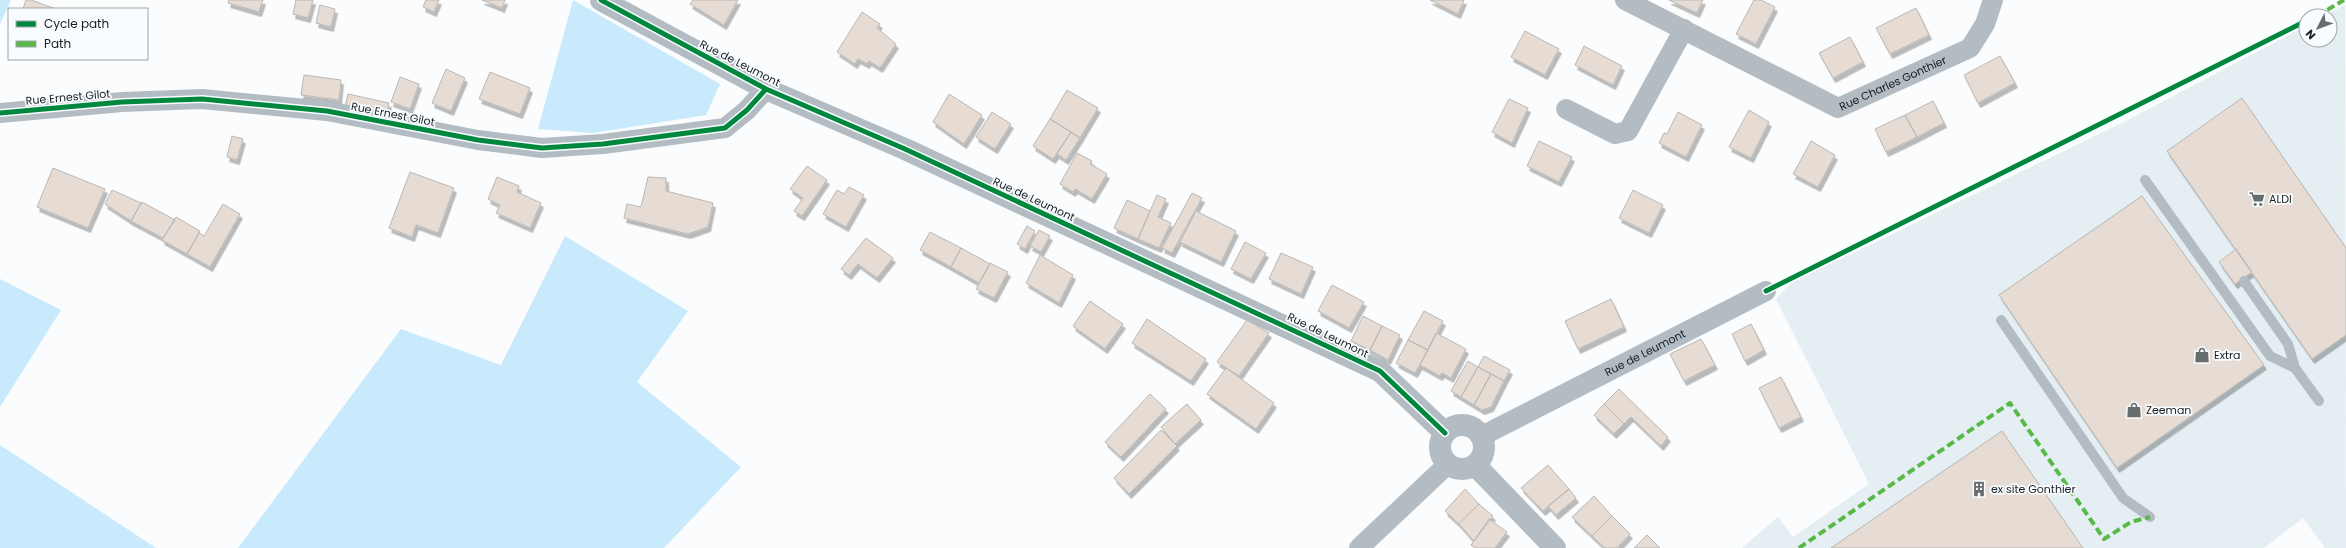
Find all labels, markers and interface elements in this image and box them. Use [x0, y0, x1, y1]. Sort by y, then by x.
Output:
legend [8, 8, 148, 60]
north arrow [2298, 8, 2338, 48]
text: Cycle path [44, 15, 109, 32]
text: N [2302, 26, 2319, 43]
text: Path [44, 35, 71, 52]
street label: Rue de Leumont [697, 36, 783, 90]
street label: Rue Charles Gonthier [1837, 52, 1949, 114]
street label: Rue Ernest Gilot [25, 85, 111, 109]
street label: Rue Ernest Gilot [350, 98, 436, 130]
street label: Rue de Leumont [990, 173, 1078, 225]
supermarket icon: ALDI [2248, 190, 2266, 208]
place label: ALDI [2269, 191, 2292, 207]
street label: Rue de Leumont [1285, 308, 1371, 362]
street label: Rue de Leumont [1602, 325, 1688, 380]
shop icon: Extra [2193, 346, 2211, 364]
place label: Extra [2214, 347, 2240, 363]
shop icon: Zeeman [2125, 401, 2143, 419]
place label: Zeeman [2146, 402, 2191, 418]
building icon: ex site Gonthier [1970, 480, 1988, 498]
place label: ex site Gonthier [1991, 481, 2076, 497]

